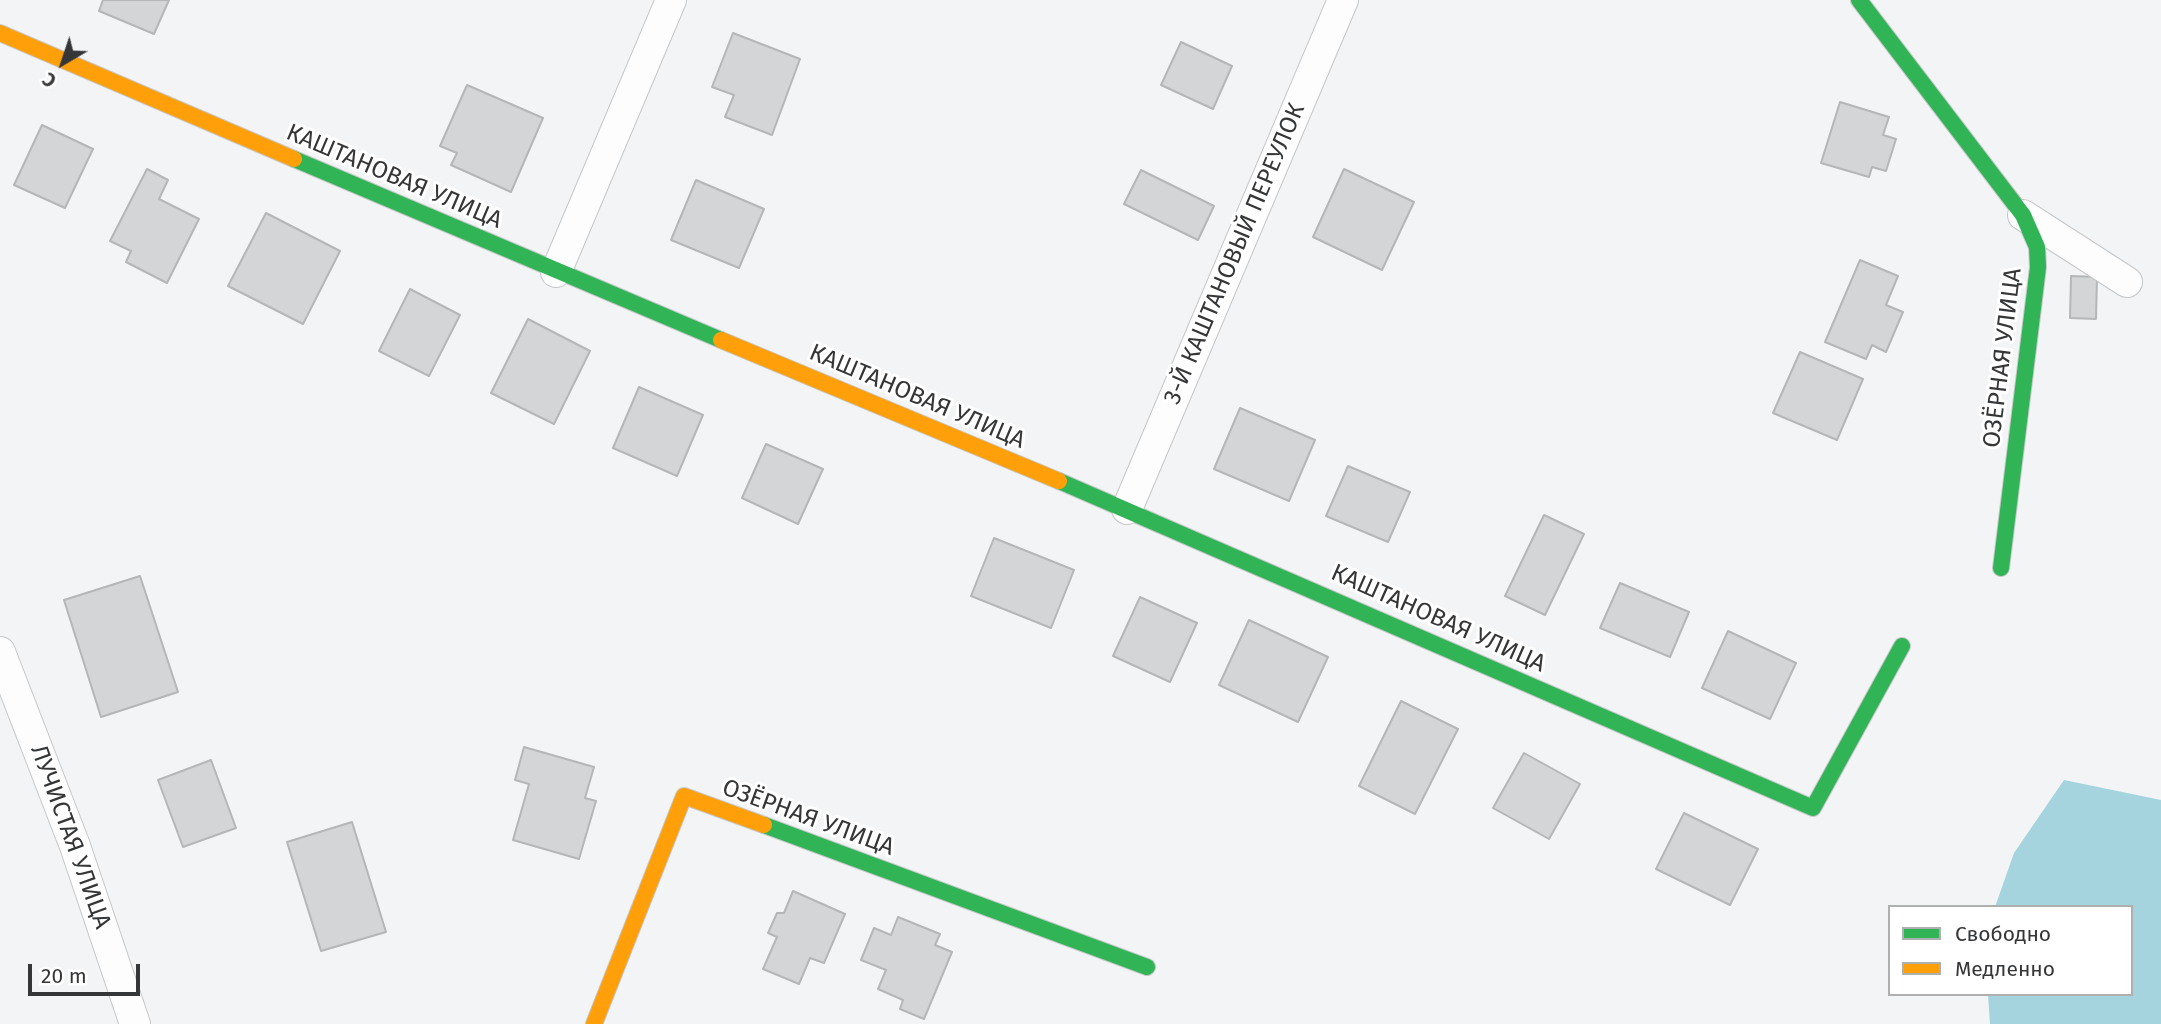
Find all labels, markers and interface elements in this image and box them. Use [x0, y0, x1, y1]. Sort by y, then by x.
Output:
north arrow [28, 28, 98, 98]
text: С [38, 67, 61, 92]
street label: 3-Й КАШТАНОВЫЙ ПЕРЕУЛОК [1158, 99, 1312, 409]
street label: КАШТАНОВАЯ УЛИЦА [282, 119, 506, 235]
street label: ОЗЁРНАЯ УЛИЦА [1978, 267, 2028, 449]
street label: КАШТАНОВАЯ УЛИЦА [805, 339, 1029, 455]
street label: КАШТАНОВАЯ УЛИЦА [1326, 559, 1550, 679]
street label: ЛУЧИСТАЯ УЛИЦА [23, 741, 117, 933]
street label: ОЗЁРНАЯ УЛИЦА [718, 774, 898, 862]
legend [1888, 905, 2133, 996]
text: Свободно [1955, 921, 2051, 947]
scale bar [32, 950, 144, 994]
text: Медленно [1955, 956, 2055, 982]
text: 20 m [41, 963, 87, 989]

